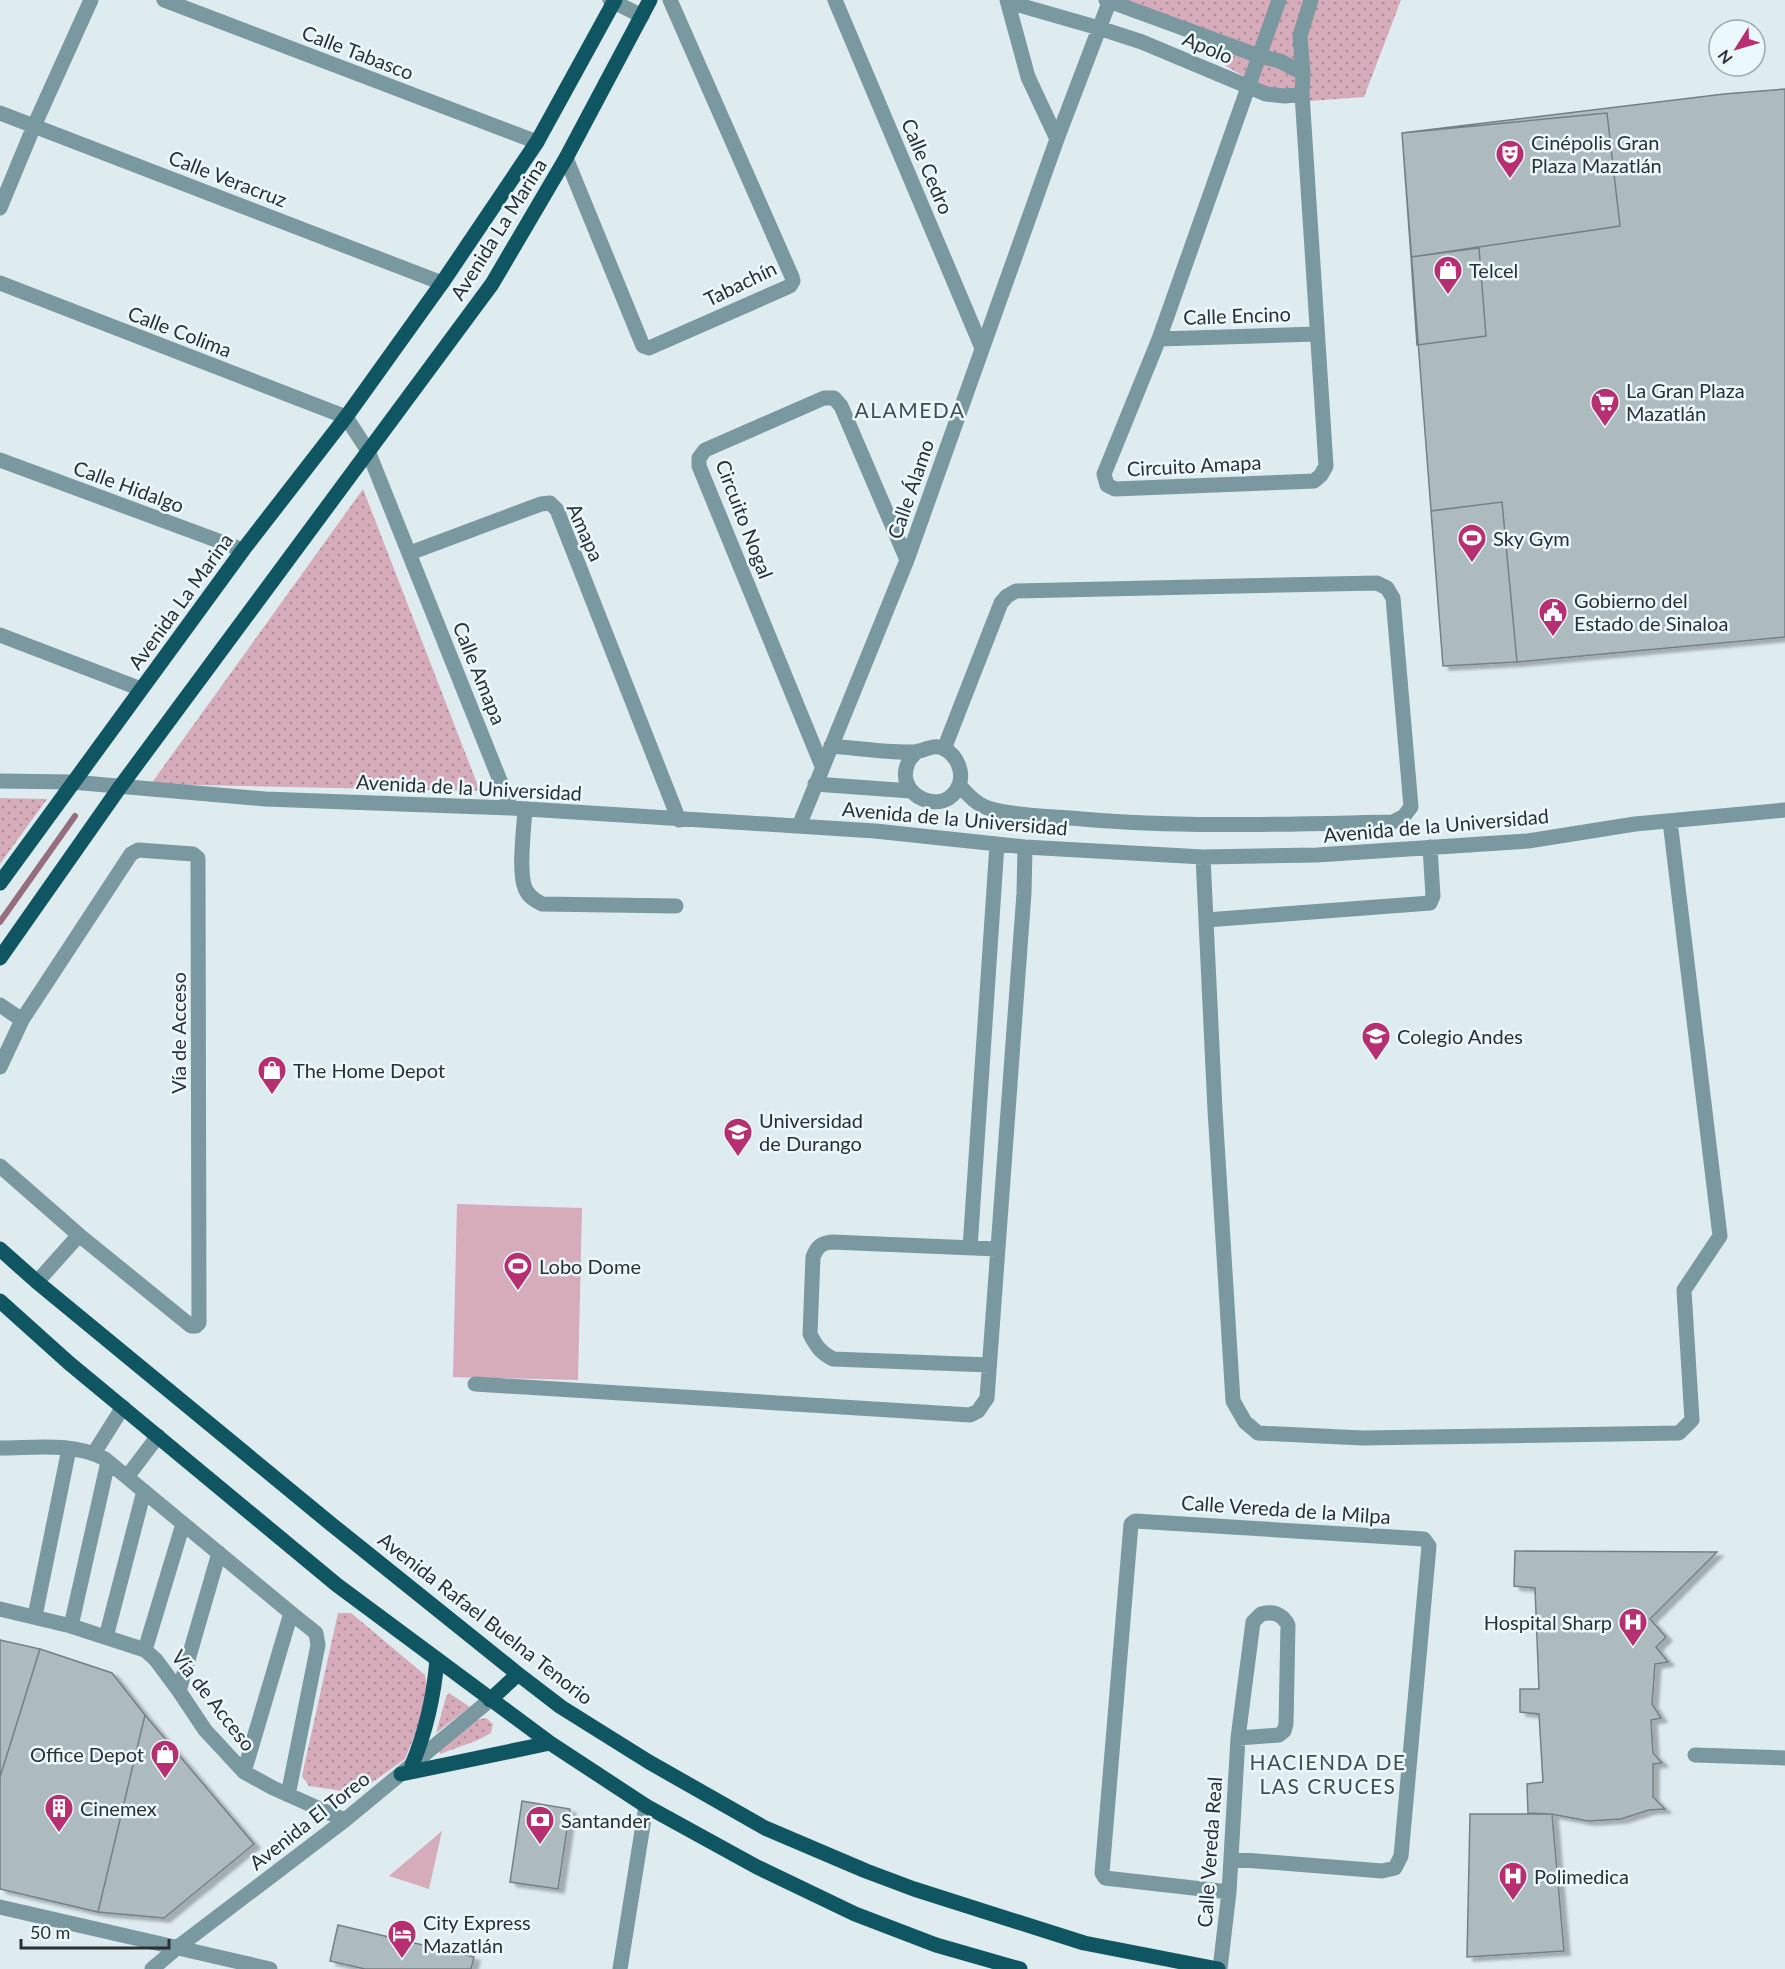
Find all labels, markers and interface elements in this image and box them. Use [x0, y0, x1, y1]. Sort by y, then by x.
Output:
north arrow [1707, 18, 1767, 78]
street label: Calle Tabasco [299, 20, 417, 84]
street label: Apolo [1179, 26, 1237, 68]
text: N [1713, 47, 1736, 68]
street label: Calle Cedro [897, 115, 959, 217]
place label: Cinépolis Gran Plaza Mazatlán [1531, 130, 1662, 177]
theatre icon: Cinépolis Gran Plaza Mazatlán [1494, 138, 1526, 180]
street label: Calle Veracruz [166, 145, 290, 211]
street label: Avenida La Marina [445, 154, 551, 304]
shop icon: Telcel [1432, 254, 1464, 296]
street label: Tabachín [700, 255, 780, 311]
place label: Telcel [1469, 258, 1518, 282]
street label: Calle Colima [125, 300, 235, 362]
street label: Calle Encino [1183, 301, 1291, 329]
place label: La Gran Plaza Mazatlán [1626, 378, 1745, 425]
supermarket icon: La Gran Plaza Mazatlán [1589, 386, 1621, 428]
district label: ALAMEDA [854, 397, 966, 422]
street label: Calle Álamo [882, 436, 938, 542]
street label: Circuito Amapa [1126, 449, 1262, 481]
street label: Calle Hidalgo [70, 455, 188, 517]
street label: Circuito Nogal [711, 456, 779, 582]
street label: Amapa [563, 499, 609, 565]
sports icon: Sky Gym [1456, 522, 1488, 564]
place label: Sky Gym [1493, 526, 1570, 550]
street label: Avenida La Marina [123, 528, 237, 674]
place label: Gobierno del Estado de Sinaloa [1574, 588, 1728, 635]
public building icon: Gobierno del Estado de Sinaloa [1537, 596, 1569, 638]
street label: Calle Amapa [448, 618, 512, 728]
street label: Avenida de la Universidad [355, 769, 583, 805]
street label: Avenida de la Universidad [841, 796, 1069, 840]
street label: Avenida de la Universidad [1322, 803, 1550, 847]
street label: Vía de Acceso [166, 972, 190, 1094]
school or university icon: Colegio Andes [1360, 1020, 1392, 1062]
place label: Colegio Andes [1397, 1024, 1523, 1048]
shop icon: The Home Depot [256, 1054, 288, 1096]
place label: The Home Depot [293, 1058, 445, 1082]
place label: Universidad de Durango [759, 1108, 863, 1155]
school or university icon: Universidad de Durango [722, 1116, 754, 1158]
sports icon: Lobo Dome [502, 1250, 534, 1292]
place label: Lobo Dome [539, 1254, 641, 1278]
street label: Calle Vereda de la Milpa [1181, 1490, 1391, 1528]
street label: Avenida Rafael Buelna Tenorio [374, 1527, 598, 1709]
hospital icon: Hospital Sharp [1617, 1606, 1649, 1648]
place label: Hospital Sharp [1484, 1610, 1612, 1634]
street label: Vía de Acceso [167, 1645, 261, 1755]
shop icon: Office Depot [149, 1738, 181, 1780]
place label: Office Depot [30, 1742, 144, 1766]
district label: HACIENDA DE LAS CRUCES [1250, 1749, 1406, 1798]
street label: Avenida El Toreo [244, 1766, 374, 1874]
street label: Calle Vereda Real [1192, 1776, 1226, 1928]
building icon: Cinemex [43, 1792, 75, 1834]
place label: Cinemex [80, 1796, 157, 1820]
bank icon: Santander [524, 1804, 556, 1846]
place label: Santander [561, 1808, 651, 1832]
hospital icon: Polimedica [1497, 1860, 1529, 1902]
place label: Polimedica [1534, 1864, 1629, 1888]
place label: City Express Mazatlán [423, 1910, 531, 1957]
scale bar [21, 1912, 170, 1950]
hotel icon: City Express Mazatlán [386, 1918, 418, 1960]
text: 50 m [30, 1921, 70, 1943]

